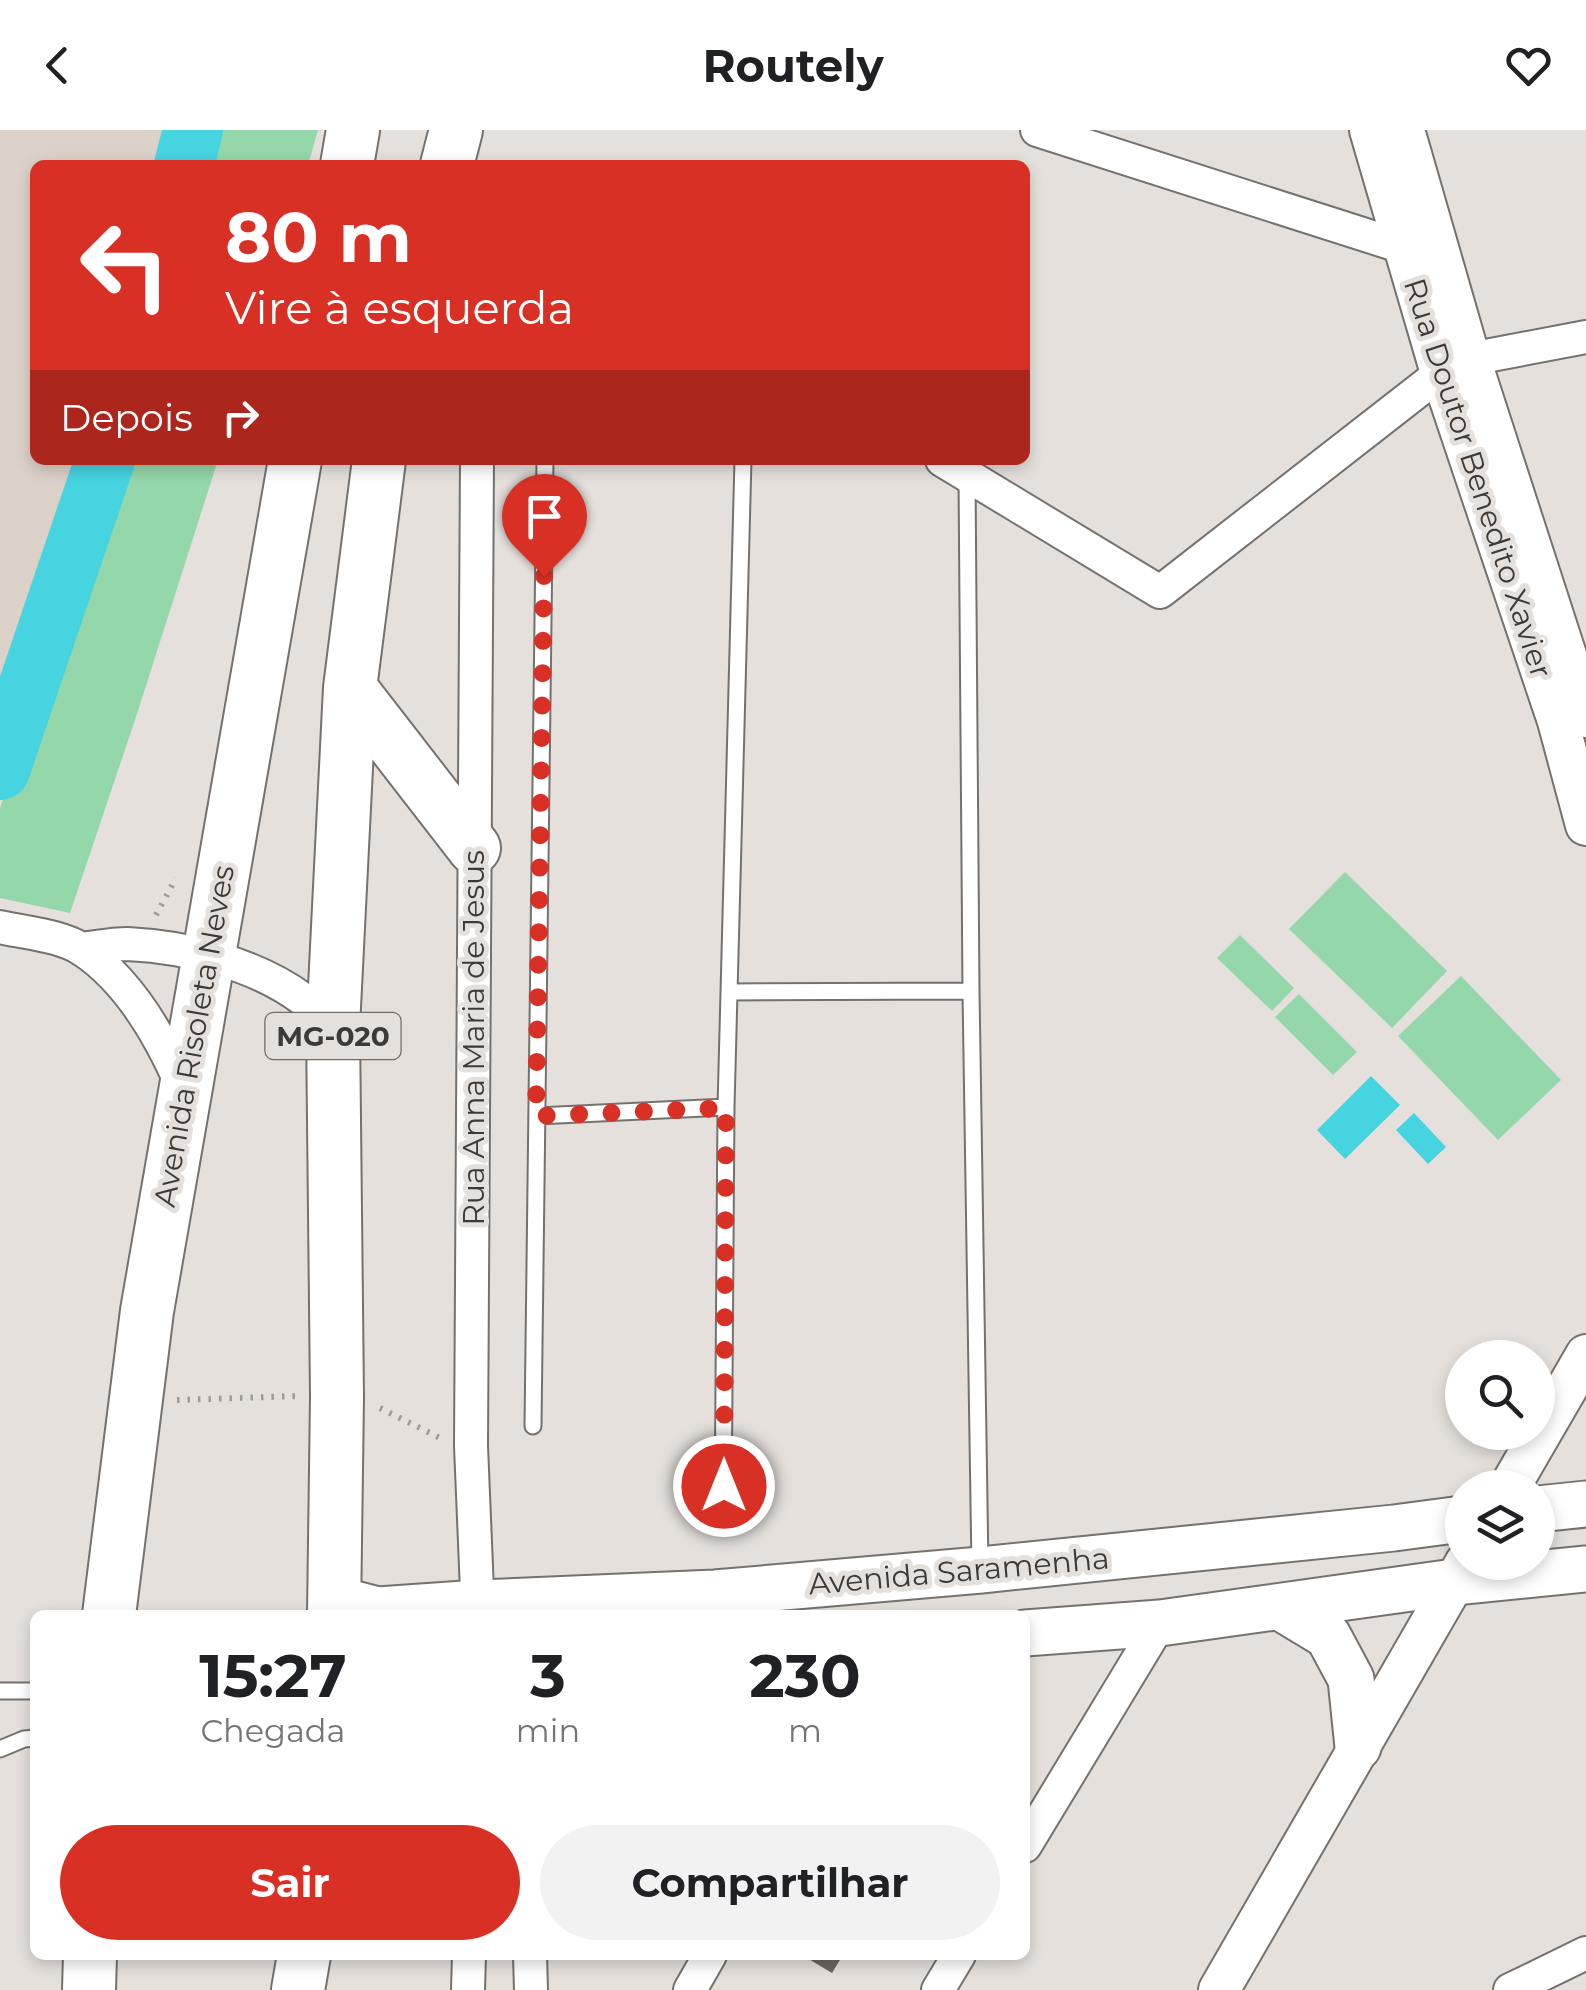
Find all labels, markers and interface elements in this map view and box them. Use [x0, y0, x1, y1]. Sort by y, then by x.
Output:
icon: back [30, 38, 85, 93]
text: Routely [702, 38, 884, 93]
icon: heart [1501, 38, 1556, 93]
text: 80 m [225, 194, 412, 280]
icon: left [60, 200, 190, 330]
street label: Rua Doutor Benedito Xavier [1396, 273, 1560, 683]
text: Vire à esquerda [225, 280, 574, 335]
icon: right [213, 390, 268, 445]
text: Depois [60, 394, 193, 441]
pin [502, 474, 587, 577]
icon: arrive [517, 489, 572, 544]
street label: Rua Anna Maria de Jesus [455, 850, 492, 1226]
street label: Avenida Risoleta Neves [146, 862, 242, 1210]
road number: MG-020 [266, 1013, 400, 1059]
map controls [1445, 1340, 1555, 1580]
button: search [1445, 1340, 1555, 1450]
position arrow [672, 1434, 776, 1538]
button: layers [1445, 1470, 1555, 1580]
street label: Avenida Saramenha [807, 1539, 1111, 1603]
text: 15:27 [199, 1639, 347, 1712]
text: 3 [530, 1639, 566, 1712]
text: 230 [749, 1639, 861, 1712]
text: Chegada [200, 1711, 345, 1750]
text: min [516, 1711, 580, 1750]
text: m [788, 1711, 822, 1750]
button: Sair [60, 1825, 520, 1940]
button: Compartilhar [540, 1825, 1000, 1940]

